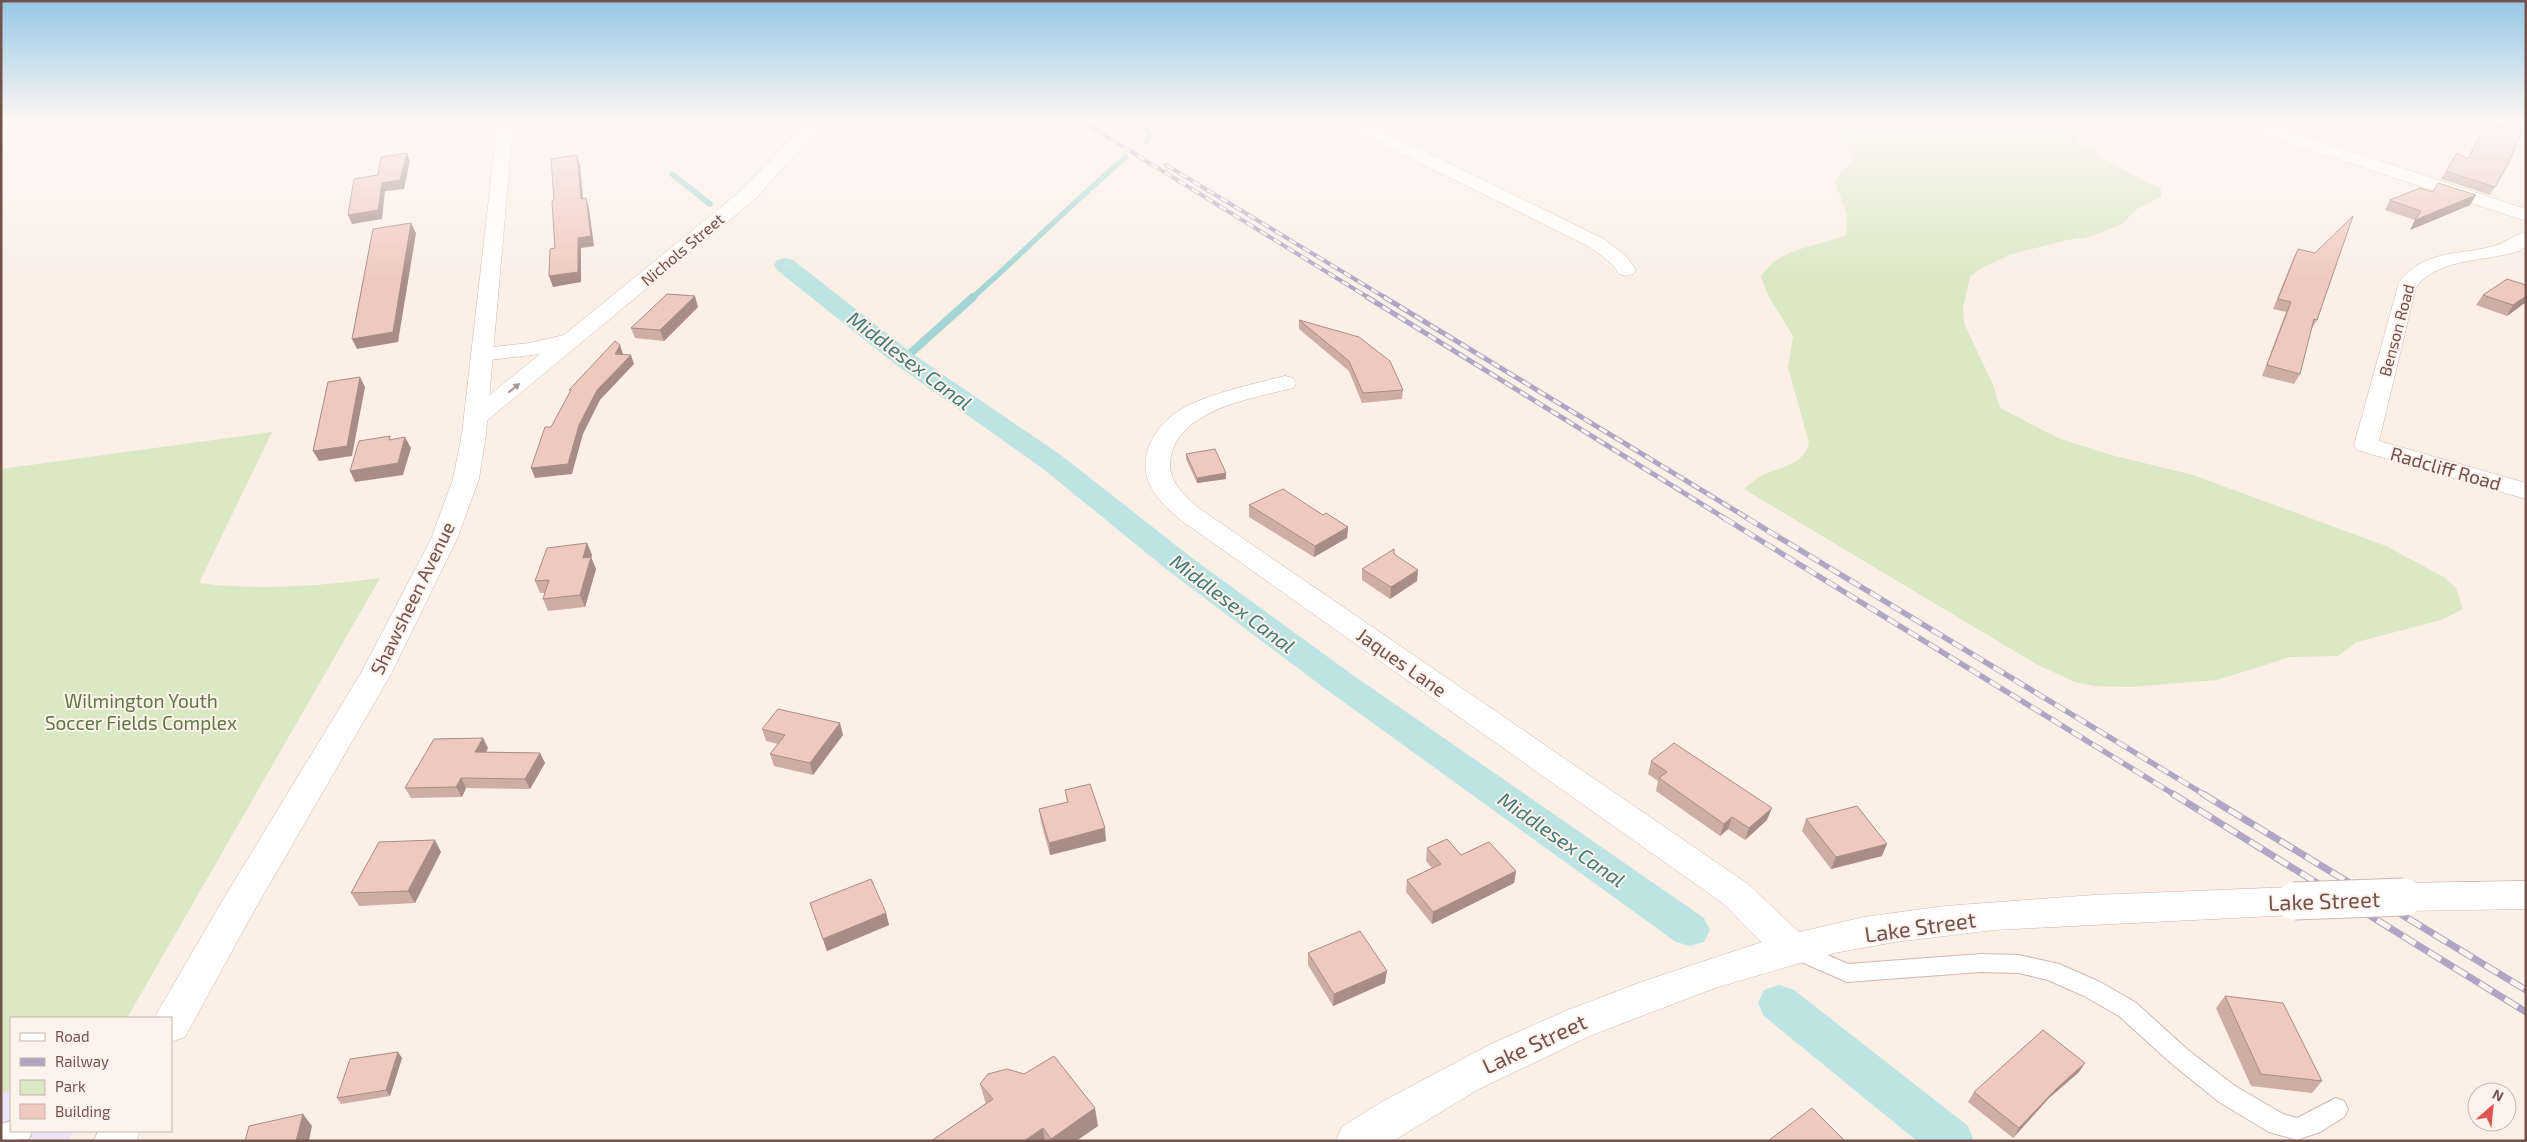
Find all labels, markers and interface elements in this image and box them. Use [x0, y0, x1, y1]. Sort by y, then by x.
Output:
street label: Nichols Street [637, 209, 727, 289]
street label: Benson Road [2375, 282, 2417, 378]
water label: Middlesex Canal [843, 305, 977, 415]
one-way arrow [507, 382, 520, 393]
street label: Radcliff Road [2388, 441, 2504, 495]
street label: Shawsheen Avenue [365, 518, 459, 678]
water label: Middlesex Canal [1166, 548, 1300, 658]
street label: Jaques Lane [1353, 623, 1451, 701]
park label: Wilmington Youth Soccer Fields Complex [45, 689, 237, 734]
water label: Middlesex Canal [1494, 786, 1630, 892]
street label: Lake Street [2268, 885, 2380, 915]
street label: Lake Street [1863, 905, 1977, 947]
street label: Lake Street [1478, 1008, 1590, 1078]
legend [10, 1017, 172, 1132]
text: Road [55, 1027, 90, 1045]
text: Railway [55, 1052, 109, 1070]
text: Park [55, 1077, 86, 1095]
north arrow [2467, 1082, 2517, 1132]
text: N [2490, 1085, 2506, 1105]
text: Building [55, 1102, 111, 1120]

